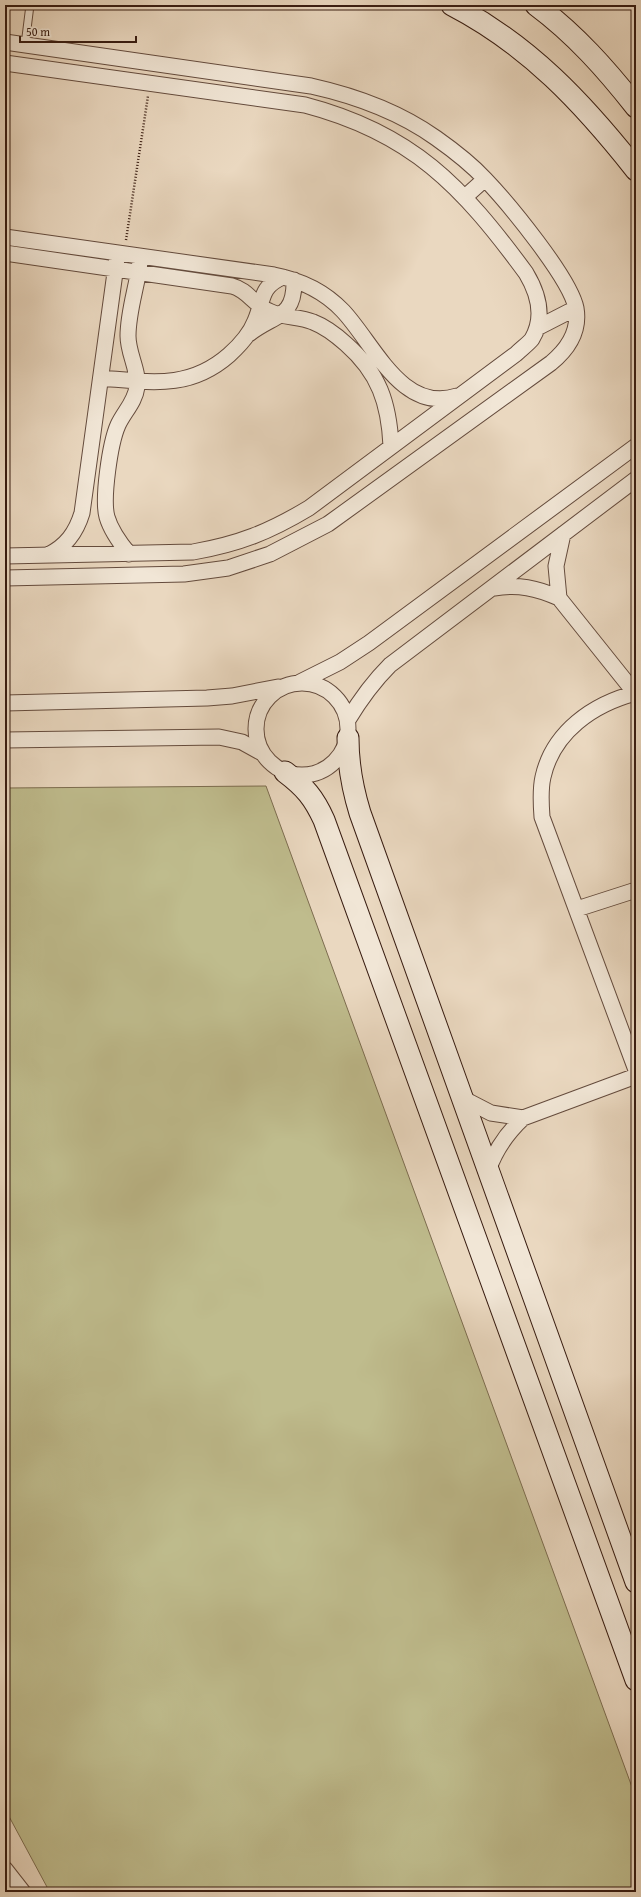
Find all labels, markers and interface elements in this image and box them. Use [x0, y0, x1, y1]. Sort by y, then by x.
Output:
scale bar [20, 18, 136, 44]
text: 50 m [26, 23, 50, 40]

